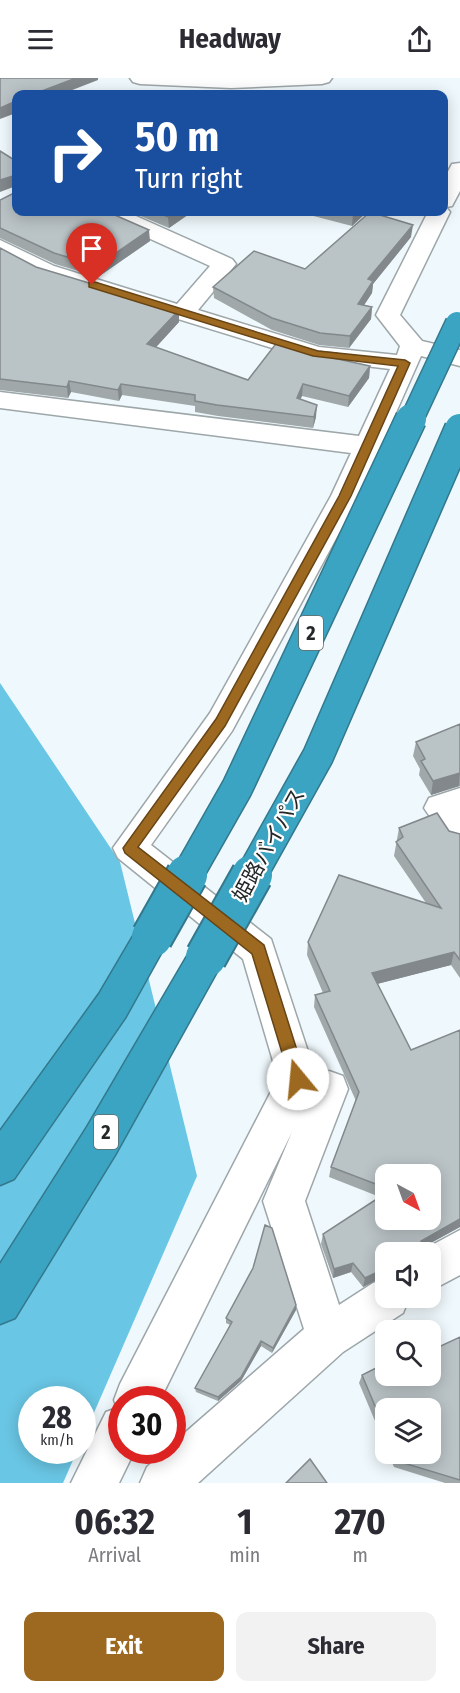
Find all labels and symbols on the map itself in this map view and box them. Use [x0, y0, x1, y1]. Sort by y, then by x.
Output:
pin [66, 223, 117, 285]
road number: 2 [299, 616, 323, 650]
street label: 姫路バイパス [227, 784, 311, 906]
position arrow [266, 1047, 330, 1111]
road number: 2 [94, 1115, 118, 1149]
north arrow [375, 1164, 441, 1230]
speed limit sign: 30 [108, 1386, 186, 1464]

